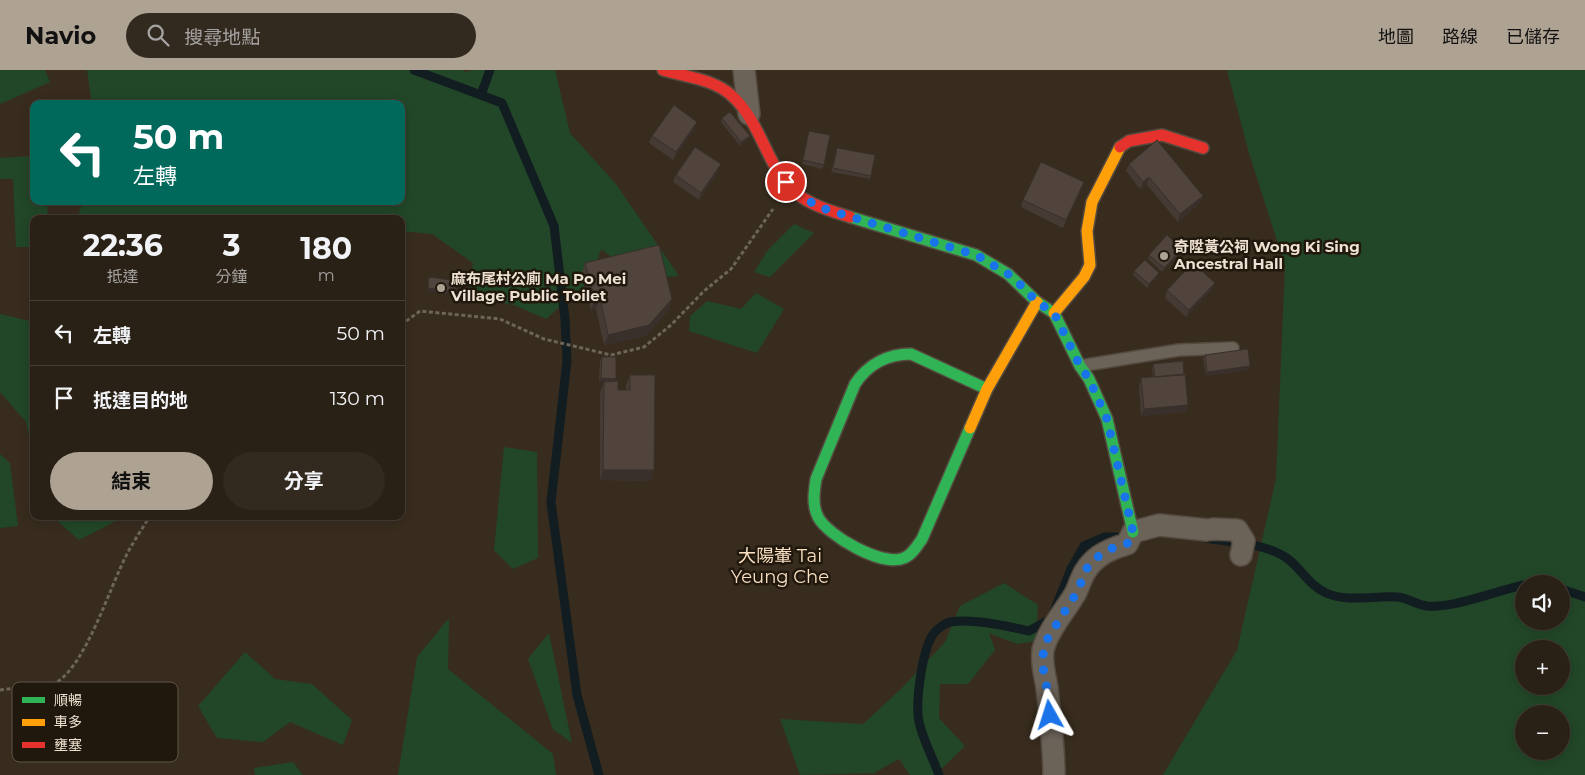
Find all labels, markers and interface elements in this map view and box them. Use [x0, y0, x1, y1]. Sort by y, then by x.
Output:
search box [126, 13, 476, 58]
text: Navio [25, 21, 96, 50]
icon: search [144, 21, 172, 49]
text: 搜尋地點 [184, 26, 260, 49]
text: 地圖 [1378, 26, 1414, 48]
text: 路線 [1442, 26, 1478, 48]
text: 已儲存 [1506, 26, 1560, 48]
text: 50 m [133, 115, 224, 158]
icon: left [50, 120, 115, 185]
pin [765, 161, 807, 203]
text: 左轉 [133, 163, 177, 190]
icon: arrive [772, 168, 800, 196]
text: 22:36 [83, 227, 163, 264]
text: 3 [223, 227, 240, 264]
text: 180 [300, 230, 352, 267]
place label: 奇陞黃公祠 Wong Ki Sing Ancestral Hall [1173, 237, 1360, 273]
marker: 奇陞黃公祠 Wong Ki Sing Ancestral Hall [1158, 250, 1170, 262]
text: m [318, 266, 335, 285]
text: 抵達 [107, 267, 139, 286]
text: 分鐘 [216, 267, 248, 286]
place label: 麻布尾村公廁 Ma Po Mei Village Public Toilet [450, 269, 626, 305]
marker: 麻布尾村公廁 Ma Po Mei Village Public Toilet [435, 282, 447, 294]
icon: left [50, 319, 78, 347]
text: 50 m [337, 322, 385, 345]
text: 左轉 [93, 324, 131, 347]
icon: arrive [50, 384, 78, 412]
text: 130 m [330, 387, 385, 410]
text: 抵達目的地 [93, 389, 188, 412]
button: 結束 [50, 452, 213, 510]
button: 分享 [223, 452, 385, 510]
district label: 大陽輋 Tai Yeung Che [731, 545, 829, 588]
map controls [1515, 575, 1570, 760]
button: sound [1515, 575, 1570, 630]
button: + [1515, 640, 1570, 695]
legend [12, 682, 178, 762]
position arrow [1023, 688, 1075, 740]
text: 順暢 [54, 691, 82, 709]
button: − [1515, 705, 1570, 760]
text: 車多 [54, 713, 82, 731]
text: 壅塞 [54, 736, 82, 754]

